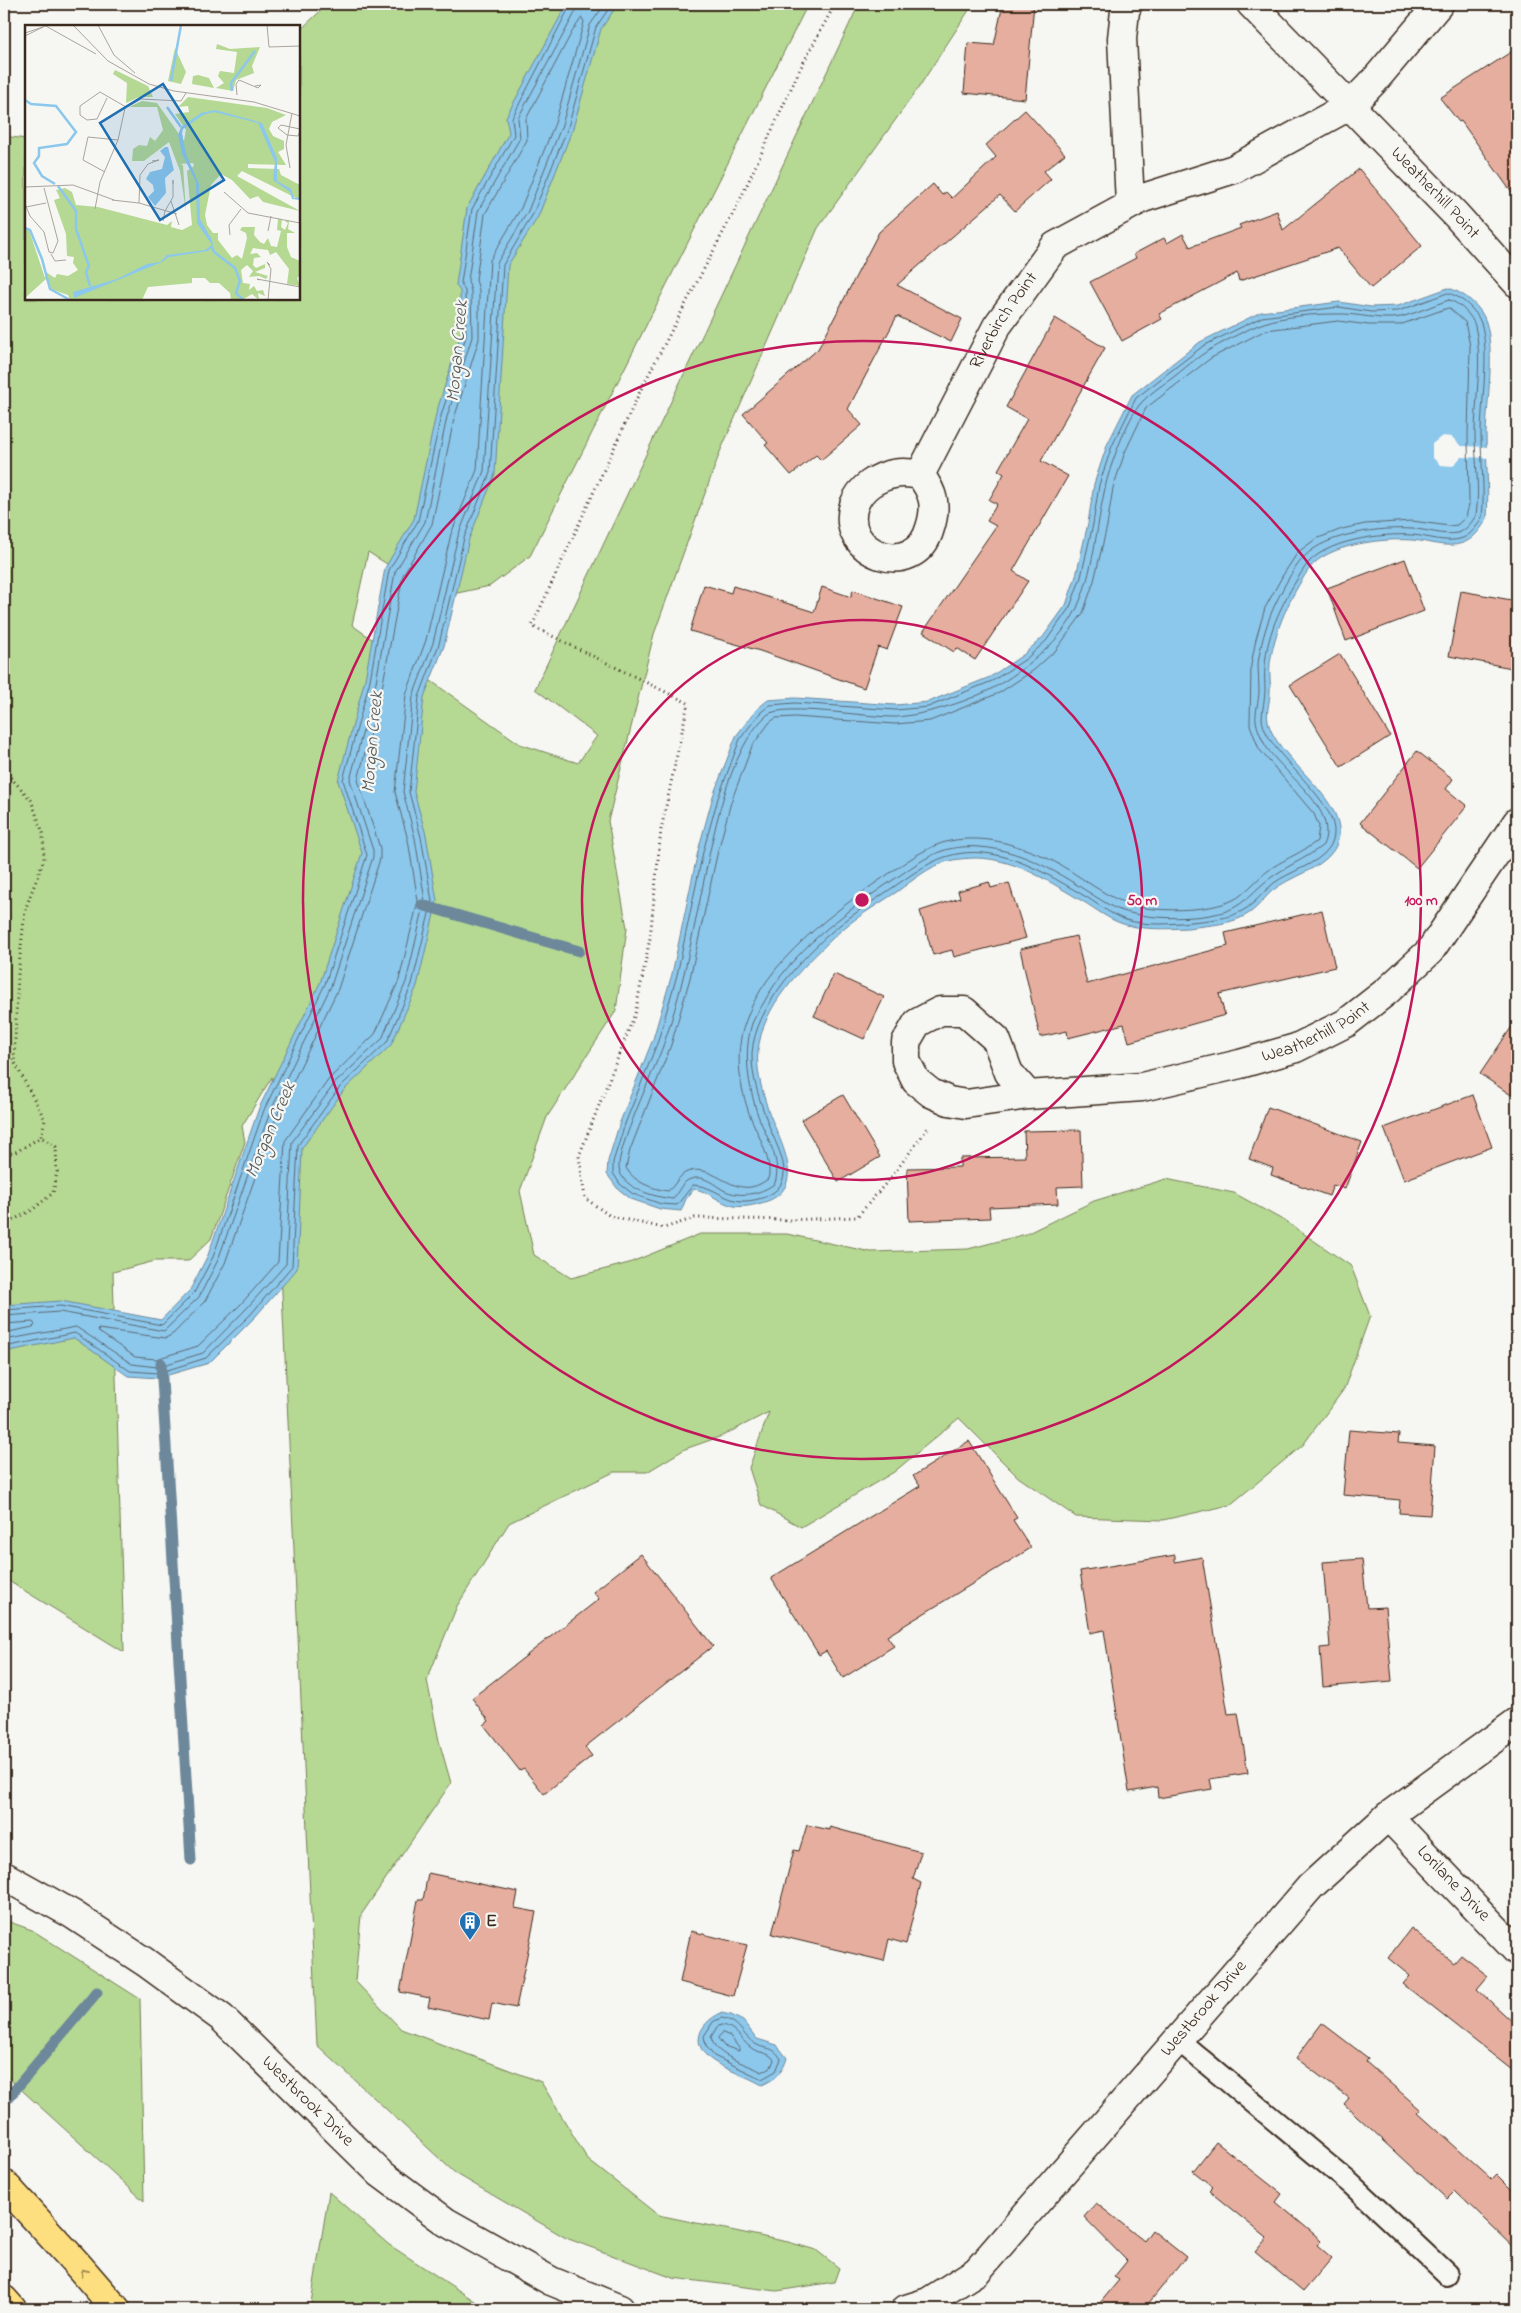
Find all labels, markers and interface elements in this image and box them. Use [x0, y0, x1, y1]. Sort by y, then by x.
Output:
inset map [25, 25, 300, 300]
street label: Weatherhill Point [1384, 141, 1485, 246]
street label: Riverbirch Point [964, 267, 1045, 374]
water label: Morgan Creek [440, 298, 477, 403]
water label: Morgan Creek [355, 689, 392, 794]
text: 50 m [1127, 890, 1158, 912]
text: 100 m [1404, 890, 1438, 912]
centre of rings [853, 891, 871, 909]
street label: Weatherhill Point [1259, 995, 1376, 1070]
water label: Morgan Creek [239, 1077, 305, 1183]
street label: Lorilane Drive [1410, 1840, 1496, 1929]
place label: E [486, 1909, 497, 1935]
building icon: E [458, 1910, 482, 1941]
street label: Westbrook Drive [1155, 1954, 1254, 2063]
street label: Westbrook Drive [255, 2050, 360, 2154]
one-way arrow [81, 2269, 90, 2278]

